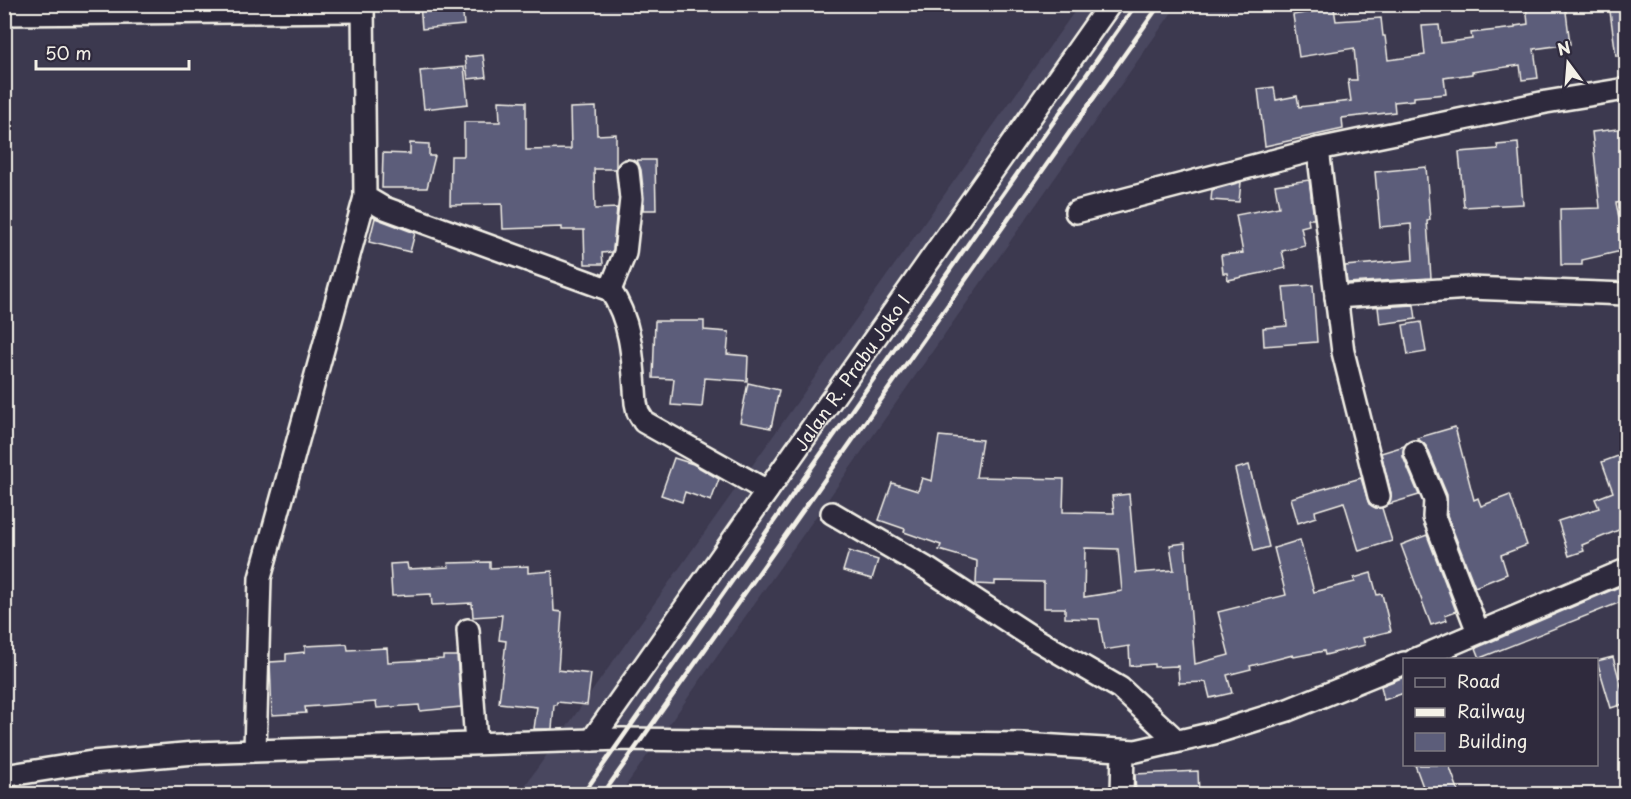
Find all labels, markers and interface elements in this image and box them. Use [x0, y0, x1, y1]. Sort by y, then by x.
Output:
scale bar [36, 33, 189, 71]
north arrow [1538, 33, 1598, 93]
text: N [1554, 34, 1573, 61]
text: 50 m [45, 39, 92, 66]
street label: Jalan R. Prabu Joko I [786, 288, 916, 456]
legend [1403, 658, 1598, 766]
text: Road [1457, 667, 1501, 694]
text: Railway [1457, 697, 1525, 724]
text: Building [1457, 727, 1527, 754]

